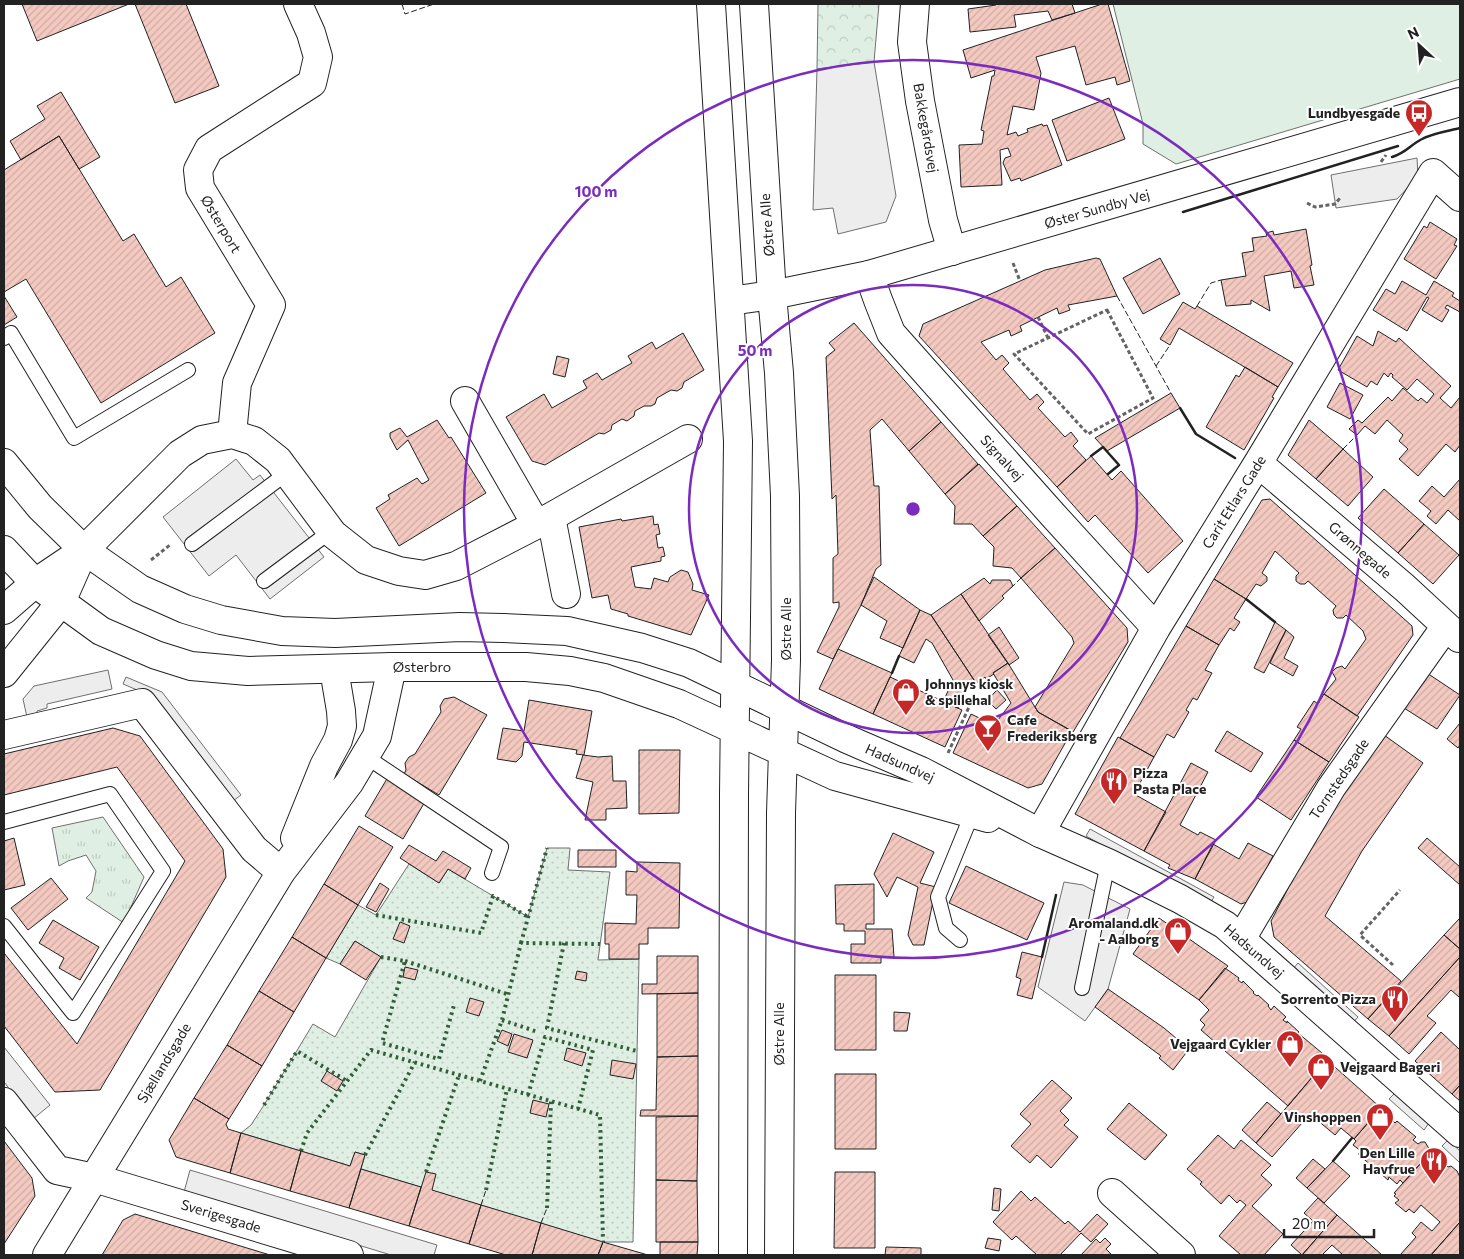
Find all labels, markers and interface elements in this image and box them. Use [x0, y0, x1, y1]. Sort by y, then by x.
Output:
north arrow [1394, 20, 1444, 70]
text: N [1405, 23, 1422, 43]
street label: Bakkegårdsvej [910, 82, 943, 174]
bus stop icon: Lundbyesgade [1404, 98, 1434, 137]
place label: Lundbyesgade [1308, 104, 1400, 121]
text: 100 m [575, 182, 617, 200]
street label: Øster Sundby Vej [1042, 185, 1152, 232]
street label: Østerport [198, 192, 245, 256]
street label: Østre Alle [756, 193, 777, 257]
text: 50 m [738, 341, 772, 359]
street label: Signalvej [977, 431, 1027, 484]
street label: Carit Etlars Gade [1198, 452, 1269, 552]
centre of rings [904, 500, 922, 518]
street label: Grønnegade [1325, 518, 1395, 582]
street label: Østre Alle [777, 597, 794, 661]
street label: Østerbro [393, 658, 451, 675]
place label: Johnnys kiosk & spillehal [925, 675, 1013, 708]
shop icon: Johnnys kiosk & spillehal [891, 677, 921, 716]
place label: Cafe Frederiksberg [1007, 711, 1097, 744]
bar icon: Cafe Frederiksberg [973, 713, 1003, 752]
street label: Tornstedsgade [1305, 735, 1372, 822]
street label: Hadsundvej [863, 740, 938, 785]
place label: Pizza Pasta Place [1133, 764, 1206, 797]
restaurant icon: Pizza Pasta Place [1099, 766, 1129, 805]
place label: Aromaland.dk - Aalborg [1068, 914, 1159, 947]
shop icon: Aromaland.dk - Aalborg [1163, 916, 1193, 955]
street label: Hadsundvej [1221, 920, 1288, 981]
restaurant icon: Sorrento Pizza [1380, 984, 1410, 1023]
place label: Sorrento Pizza [1281, 990, 1376, 1007]
street label: Østre Alle [770, 1002, 787, 1066]
street label: Sjællandsgade [133, 1020, 194, 1106]
shop icon: Vejgaard Cykler [1275, 1029, 1305, 1068]
place label: Vejgaard Cykler [1170, 1035, 1271, 1052]
shop icon: Vejgaard Bageri [1306, 1052, 1336, 1091]
place label: Vejgaard Bageri [1340, 1058, 1440, 1075]
shop icon: Vinshoppen [1365, 1102, 1395, 1141]
place label: Vinshoppen [1284, 1108, 1361, 1125]
place label: Den Lille Havfrue [1360, 1144, 1415, 1177]
restaurant icon: Den Lille Havfrue [1419, 1146, 1449, 1185]
street label: Sverigesgade [179, 1195, 263, 1236]
scale bar [1284, 1206, 1374, 1238]
text: 20 m [1292, 1214, 1326, 1232]

